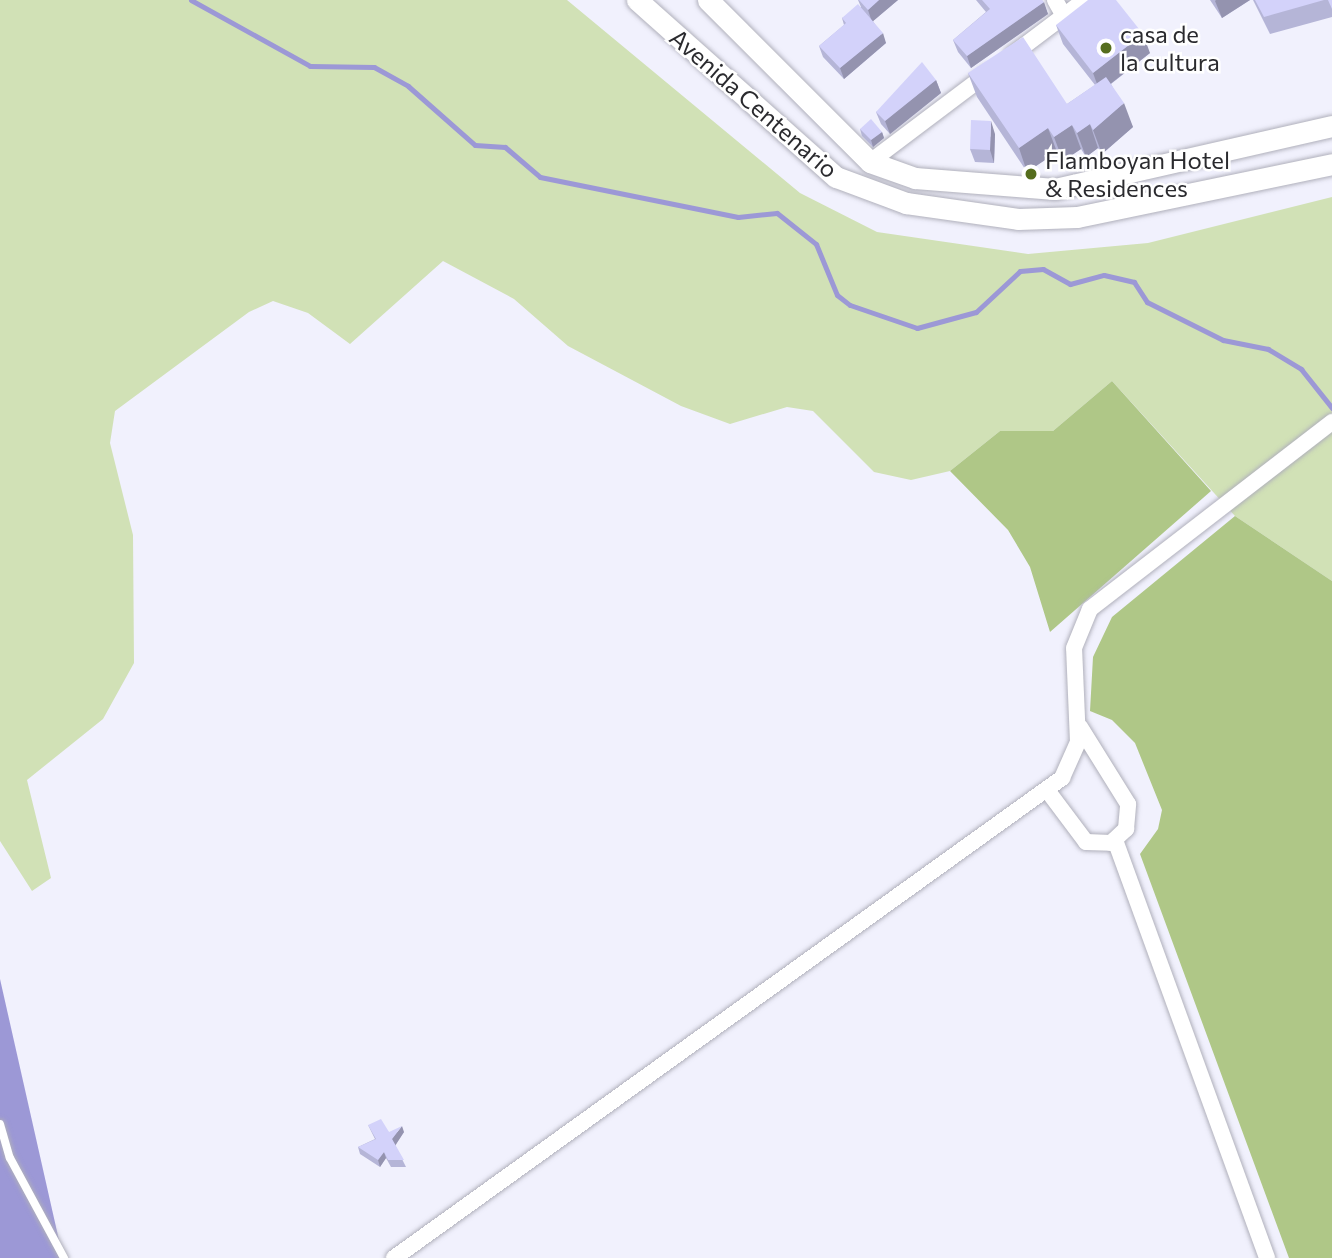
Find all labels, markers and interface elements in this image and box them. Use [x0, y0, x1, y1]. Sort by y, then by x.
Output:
place label: casa de la cultura [1120, 20, 1220, 76]
street label: Avenida Centenario [664, 22, 844, 184]
marker: casa de la cultura [1098, 40, 1114, 56]
place label: Flamboyan Hotel & Residences [1045, 146, 1230, 202]
marker: Flamboyan Hotel & Residences [1023, 166, 1039, 182]

